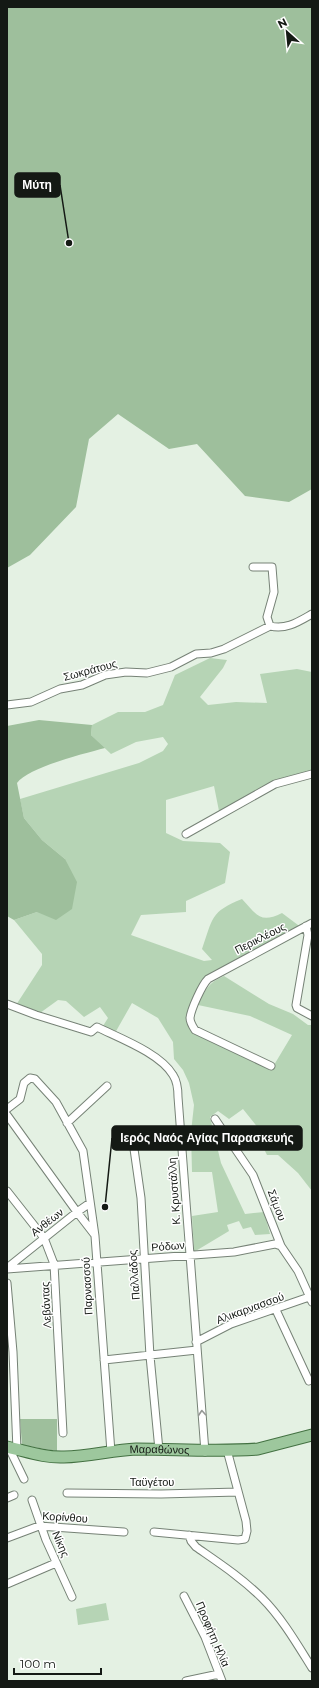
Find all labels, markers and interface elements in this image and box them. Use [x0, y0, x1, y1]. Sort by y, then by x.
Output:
north arrow [267, 12, 307, 52]
text: N [275, 15, 290, 31]
callout: Μύτη [15, 173, 60, 197]
text: Μύτη [22, 177, 52, 192]
street label: Σωκράτους [62, 656, 118, 684]
street label: Περικλέους [232, 919, 288, 957]
callout: Ιερός Ναός Αγίας Παρασκευής [112, 1126, 302, 1150]
text: Ιερός Ναός Αγίας Παρασκευής [120, 1130, 294, 1145]
street label: Κ. Κρυστάλλη [165, 1157, 183, 1225]
street label: Σάμου [265, 1187, 289, 1223]
street label: Ανθέων [28, 1205, 67, 1239]
street label: Ρόδων [151, 1238, 186, 1254]
street label: Παλλάδος [125, 1250, 143, 1300]
street label: Παρνασσού [78, 1257, 96, 1315]
street label: Λεβάντας [38, 1281, 54, 1329]
street label: Αλικαρνασσού [214, 1289, 286, 1327]
one-way arrow [197, 1410, 206, 1416]
street label: Μαραθώνος [129, 1442, 190, 1457]
street label: Ταϋγέτου [130, 1475, 174, 1489]
street label: Κορίνθου [42, 1508, 88, 1526]
street label: Νίκης [49, 1529, 73, 1559]
street label: Προφήτη Ηλία [193, 1599, 233, 1669]
scale bar [14, 1650, 101, 1676]
text: 100 m [20, 1656, 56, 1671]

